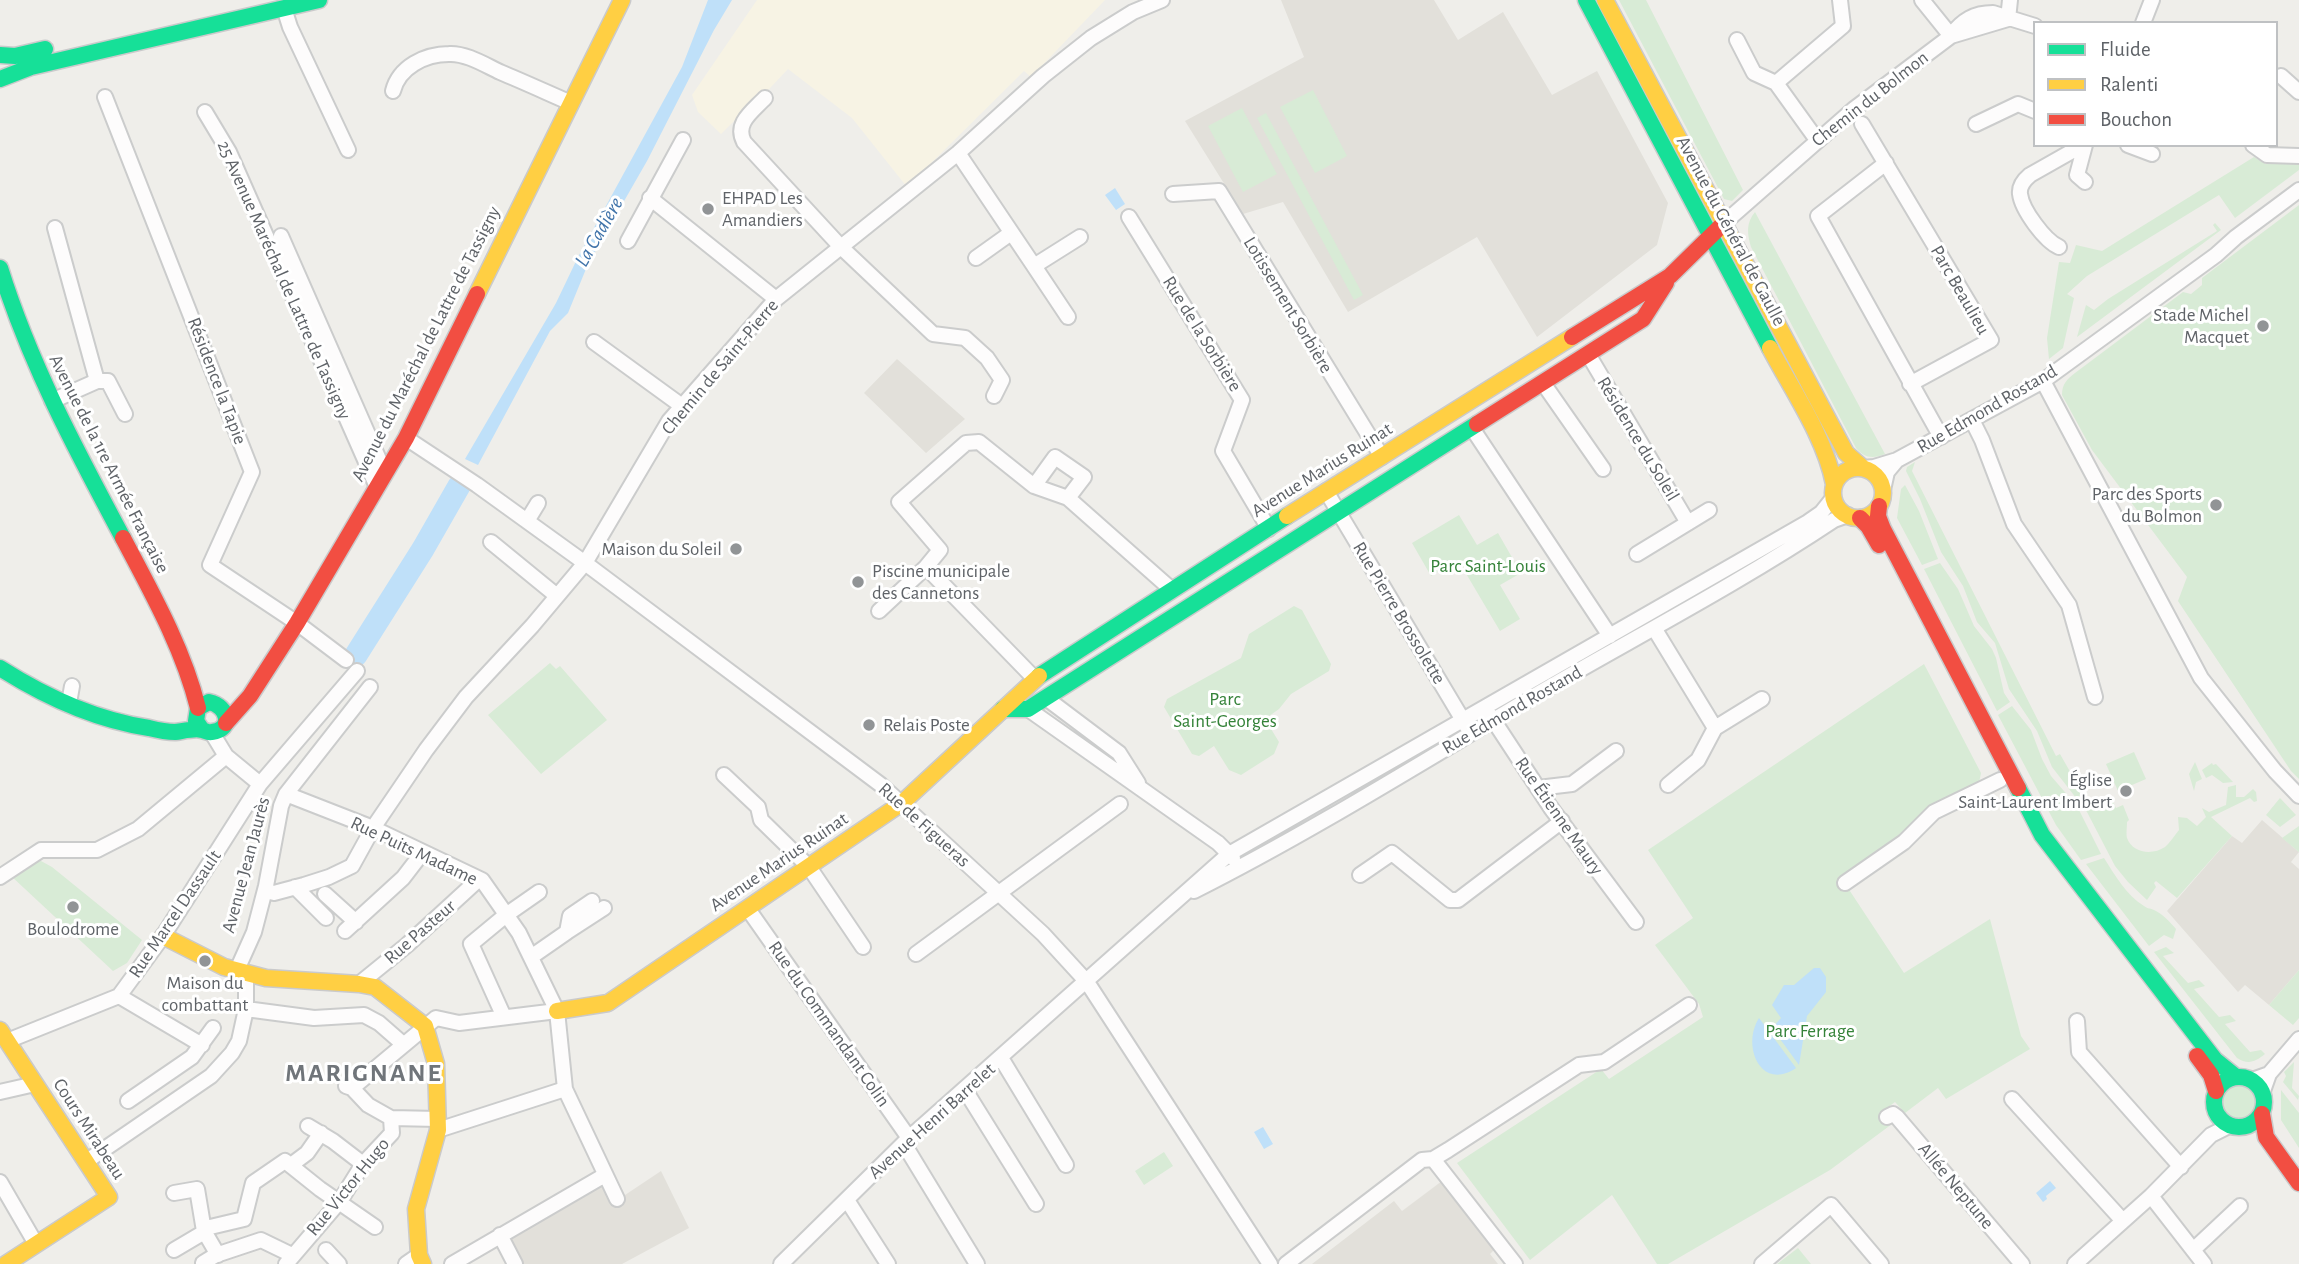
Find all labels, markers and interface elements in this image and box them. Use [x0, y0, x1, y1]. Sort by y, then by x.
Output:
legend [2033, 21, 2278, 147]
text: Fluide [2100, 39, 2151, 60]
street label: Chemin du Bolmon [1807, 46, 1933, 152]
text: Ralenti [2100, 74, 2158, 95]
text: Bouchon [2100, 109, 2172, 130]
street label: Avenue du Général de Gaulle [1671, 132, 1791, 330]
street label: 25 Avenue Maréchal de Lattre de Tassigny [212, 137, 356, 423]
place label: EHPAD Les Amandiers [722, 187, 803, 231]
water label: La Cadière [569, 193, 629, 271]
marker: EHPAD Les Amandiers [700, 201, 716, 217]
street label: Avenue du Maréchal de Lattre de Tassigny [346, 203, 506, 485]
street label: Lotissement Sorbière [1238, 233, 1338, 377]
street label: Parc Beaulieu [1925, 241, 1995, 339]
street label: Rue de la Sorbière [1157, 272, 1247, 396]
street label: Chemin de Saint-Pierre [657, 295, 783, 439]
place label: Stade Michel Macquet [2153, 304, 2249, 348]
street label: Résidence la Tapie [182, 314, 252, 448]
marker: Stade Michel Macquet [2255, 318, 2271, 334]
street label: Avenue de la 1re Armée Française [44, 351, 174, 577]
street label: Rue Edmond Rostand [1913, 360, 2061, 458]
street label: Résidence du Soleil [1592, 373, 1684, 505]
street label: Avenue Marius Ruinat [1247, 418, 1397, 522]
place label: Parc des Sports du Bolmon [2092, 483, 2202, 527]
marker: Parc des Sports du Bolmon [2208, 497, 2224, 513]
place label: Maison du Soleil [601, 538, 722, 560]
street label: Rue Pierre Brossolette [1348, 538, 1450, 688]
marker: Maison du Soleil [728, 541, 744, 557]
park label: Parc Saint-Louis [1430, 555, 1546, 577]
place label: Piscine municipale des Cannetons [872, 560, 1010, 604]
marker: Piscine municipale des Cannetons [850, 574, 866, 590]
street label: Rue Edmond Rostand [1438, 661, 1586, 759]
park label: Parc Saint-Georges [1173, 688, 1277, 732]
place label: Relais Poste [883, 714, 970, 736]
marker: Relais Poste [861, 717, 877, 733]
street label: Rue Étienne Maury [1510, 753, 1608, 879]
place label: Église Saint-Laurent Imbert [1958, 769, 2112, 813]
street label: Rue de Figueras [873, 778, 975, 872]
marker: Église Saint-Laurent Imbert [2118, 783, 2134, 799]
street label: Avenue Jean Jaurès [217, 794, 275, 936]
street label: Avenue Marius Ruinat [706, 807, 852, 917]
street label: Rue Puits Madame [347, 812, 481, 890]
street label: Rue Marcel Dassault [124, 846, 226, 982]
street label: Rue Pasteur [380, 895, 460, 969]
marker: Boulodrome [65, 899, 81, 915]
place label: Boulodrome [27, 918, 119, 940]
street label: Rue du Commandant Colin [763, 937, 895, 1111]
marker: Maison du combattant [197, 953, 213, 969]
place label: Maison du combattant [162, 972, 248, 1016]
park label: Parc Ferrage [1765, 1020, 1855, 1042]
district label: MARIGNANE [286, 1057, 442, 1089]
street label: Avenue Henri Barrelet [864, 1058, 1000, 1184]
street label: Cours Mirabeau [48, 1074, 130, 1184]
street label: Rue Victor Hugo [301, 1133, 395, 1241]
street label: Allée Neptune [1913, 1138, 1999, 1234]

